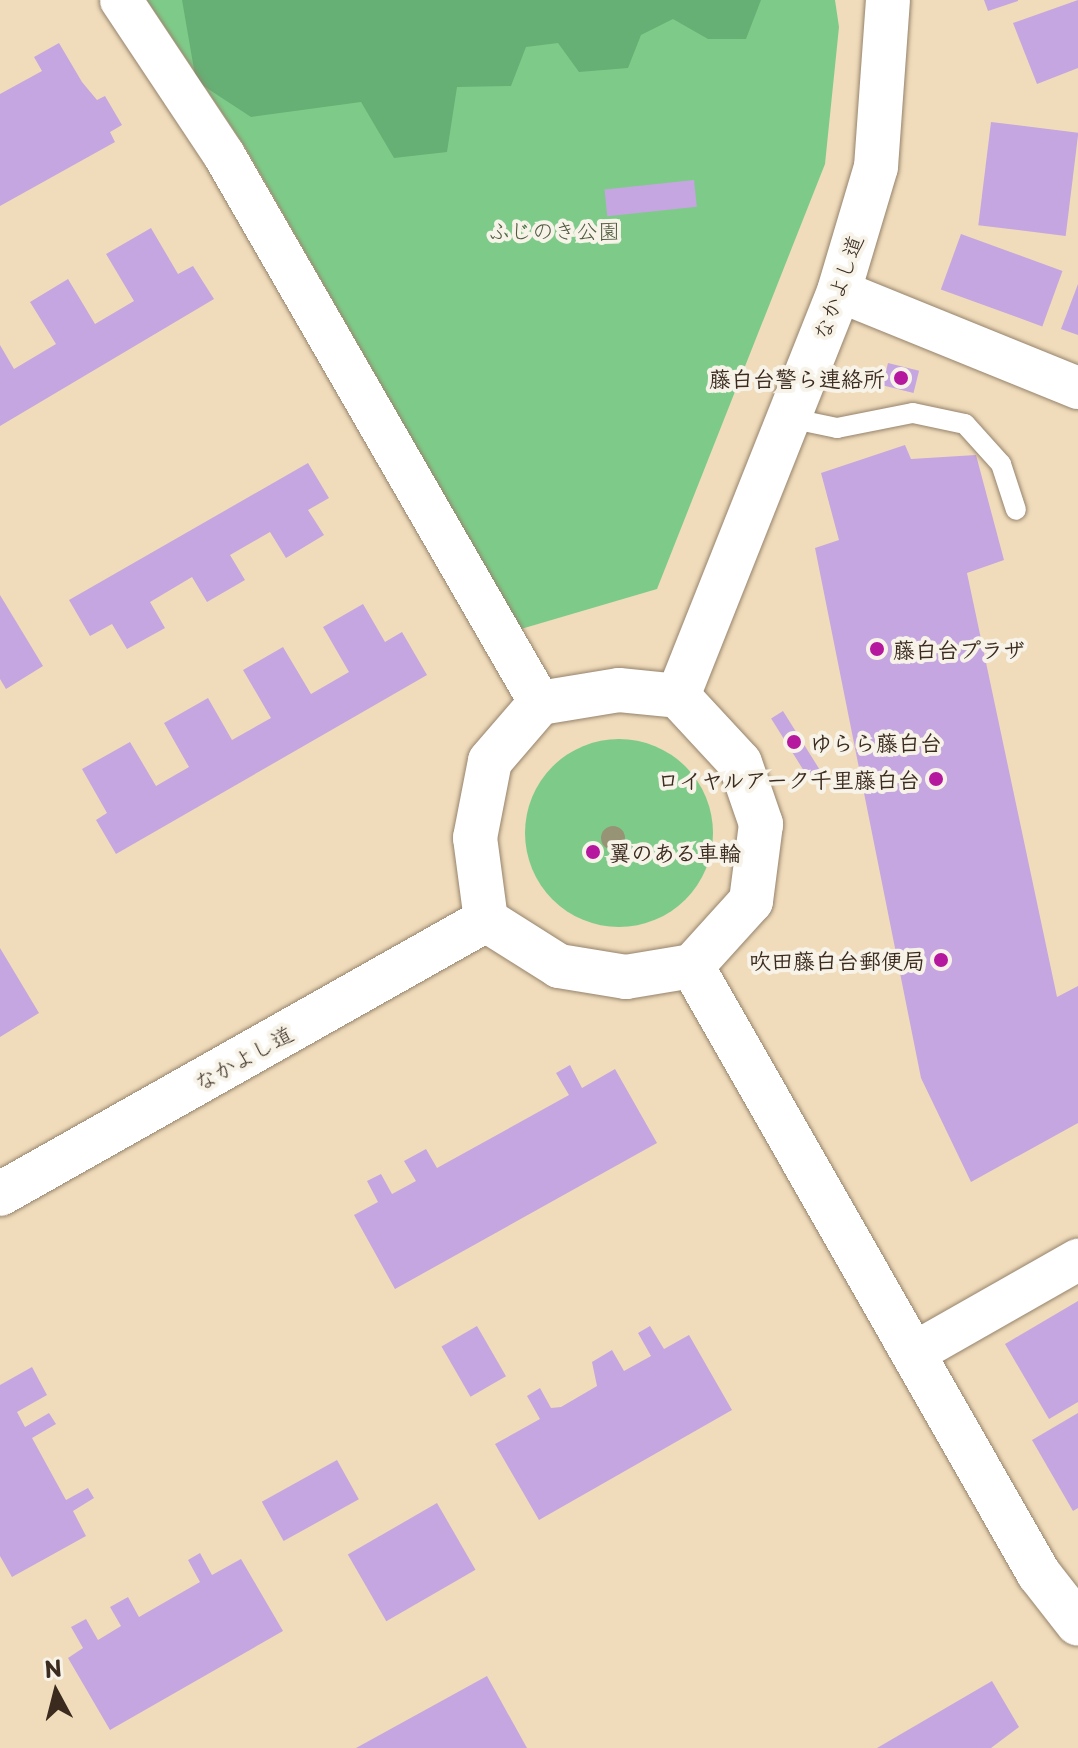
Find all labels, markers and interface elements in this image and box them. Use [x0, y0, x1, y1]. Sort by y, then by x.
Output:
park label: ふじのき公園 [488, 217, 620, 243]
street label: なかよし道 [807, 231, 867, 343]
place label: 藤白台警ら連絡所 [709, 365, 885, 391]
marker: 藤白台警ら連絡所 [892, 369, 910, 387]
place label: 藤白台プラザ [893, 636, 1025, 662]
marker: 藤白台プラザ [868, 640, 886, 658]
place label: ゆらら藤白台 [810, 729, 942, 755]
marker: ゆらら藤白台 [785, 733, 803, 751]
place label: ロイヤルアーク千里藤白台 [657, 766, 920, 792]
marker: ロイヤルアーク千里藤白台 [927, 770, 945, 788]
place label: 翼のある車輪 [609, 839, 741, 865]
marker: 翼のある車輪 [584, 843, 602, 861]
place label: 吹田藤白台郵便局 [749, 947, 925, 973]
marker: 吹田藤白台郵便局 [932, 951, 950, 969]
street label: なかよし道 [188, 1019, 298, 1095]
text: N [42, 1650, 64, 1685]
north arrow [16, 1652, 96, 1732]

